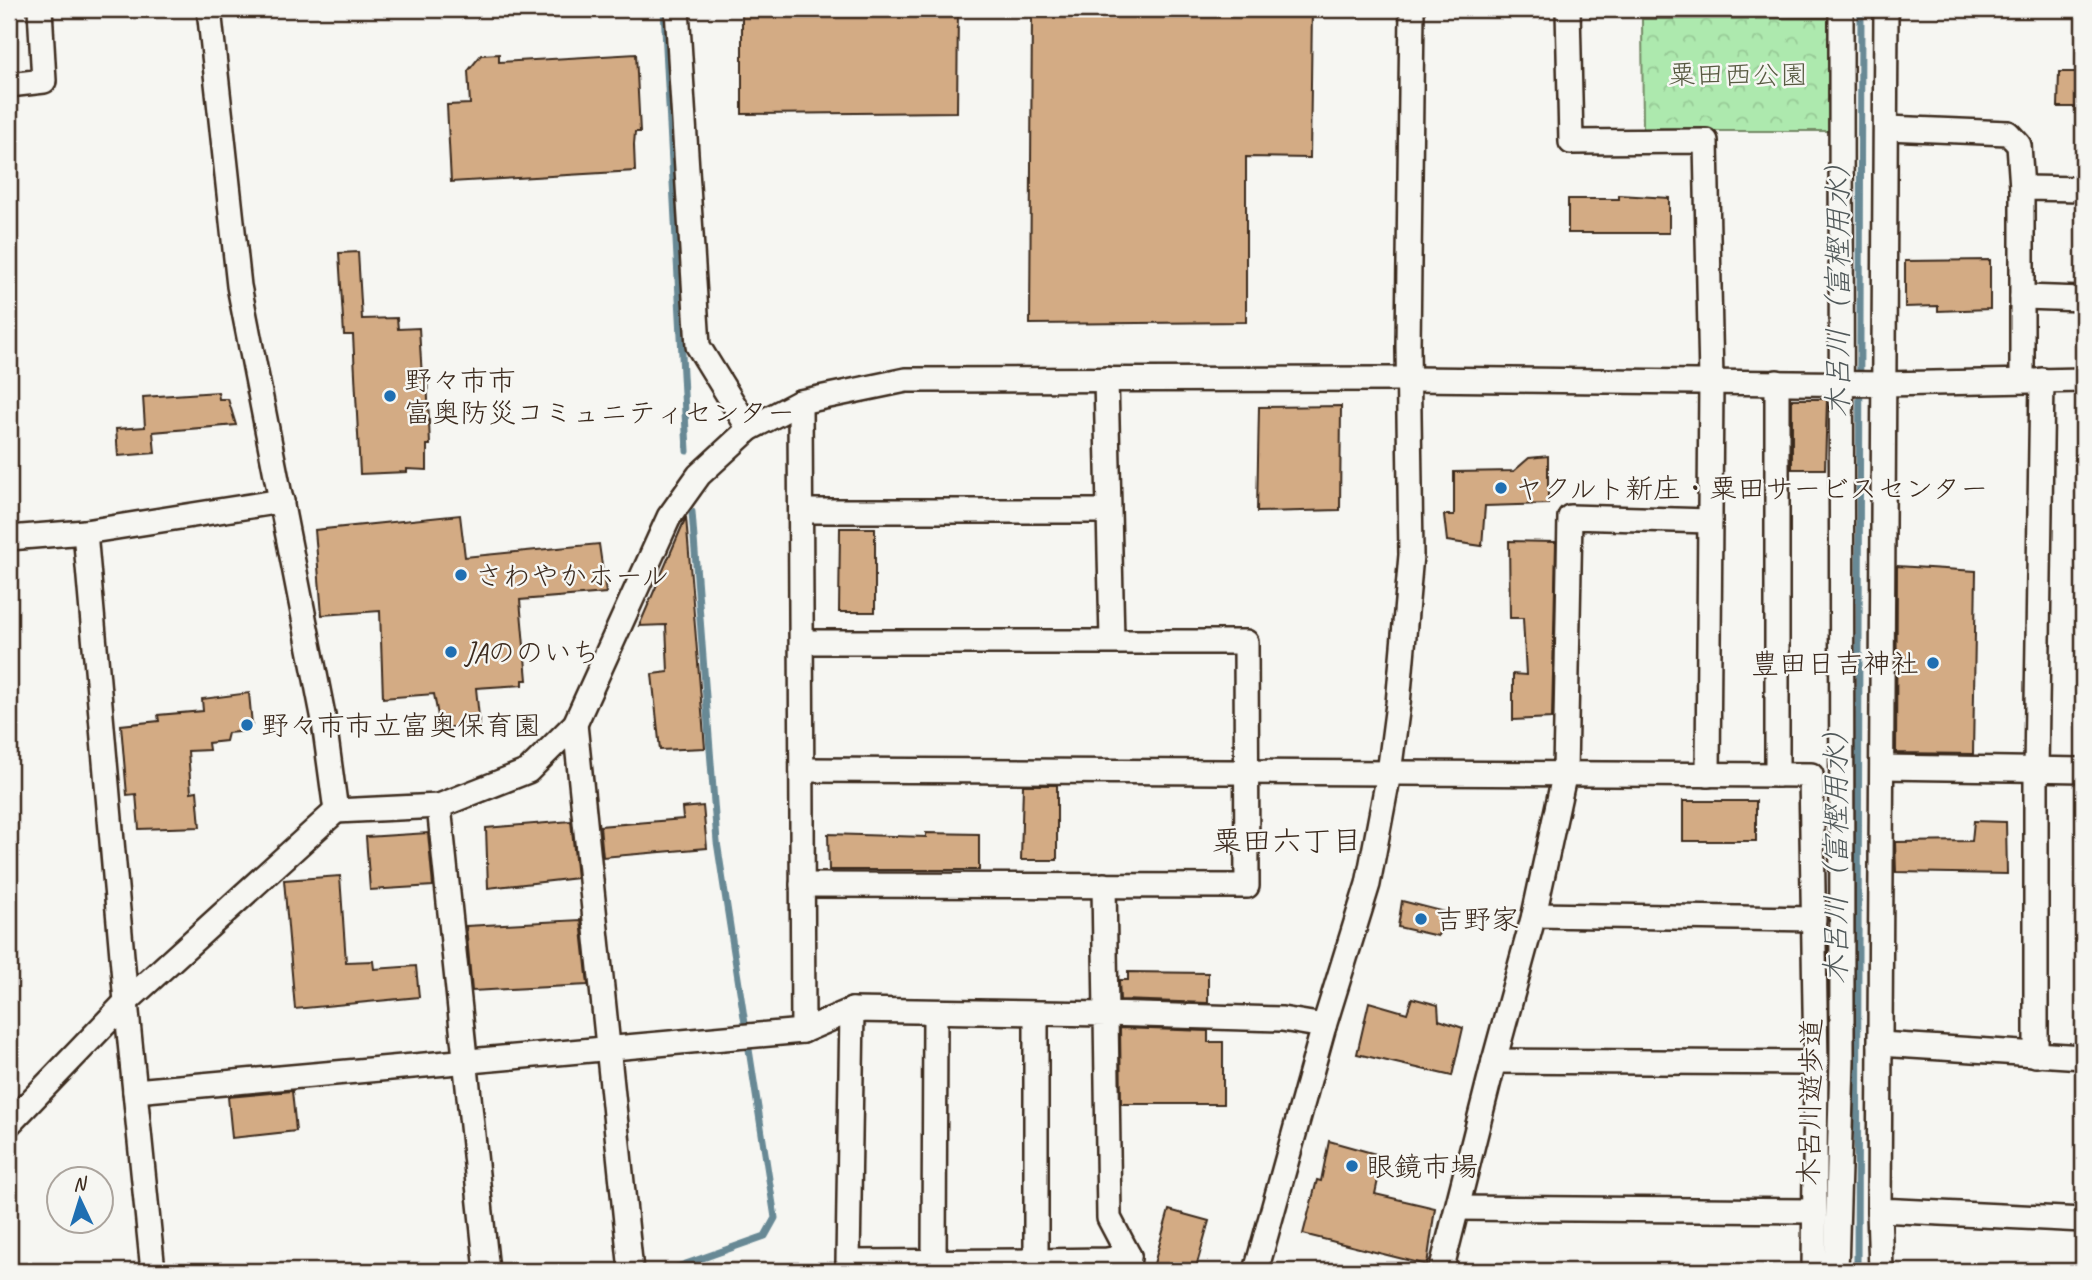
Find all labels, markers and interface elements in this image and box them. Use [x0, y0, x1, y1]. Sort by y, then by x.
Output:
park label: 粟田西公園 [1668, 57, 1808, 92]
water label: 木呂川（富樫用水） [1819, 148, 1857, 418]
place label: 野々市市 富奥防災コミュニティセンター [404, 363, 795, 430]
marker: 野々市市 富奥防災コミュニティセンター [382, 388, 398, 404]
place label: ヤクルト新庄・粟田サービスセンター [1515, 471, 1988, 506]
marker: ヤクルト新庄・粟田サービスセンター [1493, 480, 1509, 496]
place label: さわやかホール [475, 558, 669, 593]
marker: さわやかホール [453, 567, 469, 583]
place label: JAののいち [463, 635, 600, 670]
marker: JAののいち [443, 644, 459, 660]
place label: 豊田日吉神社 [1751, 646, 1919, 681]
marker: 豊田日吉神社 [1925, 655, 1941, 671]
place label: 野々市市立富奥保育園 [261, 708, 541, 743]
water label: 木呂川（富樫用水） [1817, 715, 1855, 985]
marker: 野々市市立富奥保育園 [239, 717, 255, 733]
district label: 粟田六丁目 [1212, 822, 1362, 860]
place label: 吉野家 [1435, 902, 1519, 937]
marker: 吉野家 [1413, 911, 1429, 927]
street label: 木呂川遊歩道 [1791, 1018, 1829, 1186]
place label: 眼鏡市場 [1366, 1149, 1478, 1184]
marker: 眼鏡市場 [1344, 1158, 1360, 1174]
north arrow [46, 1164, 116, 1234]
text: N [72, 1171, 89, 1196]

